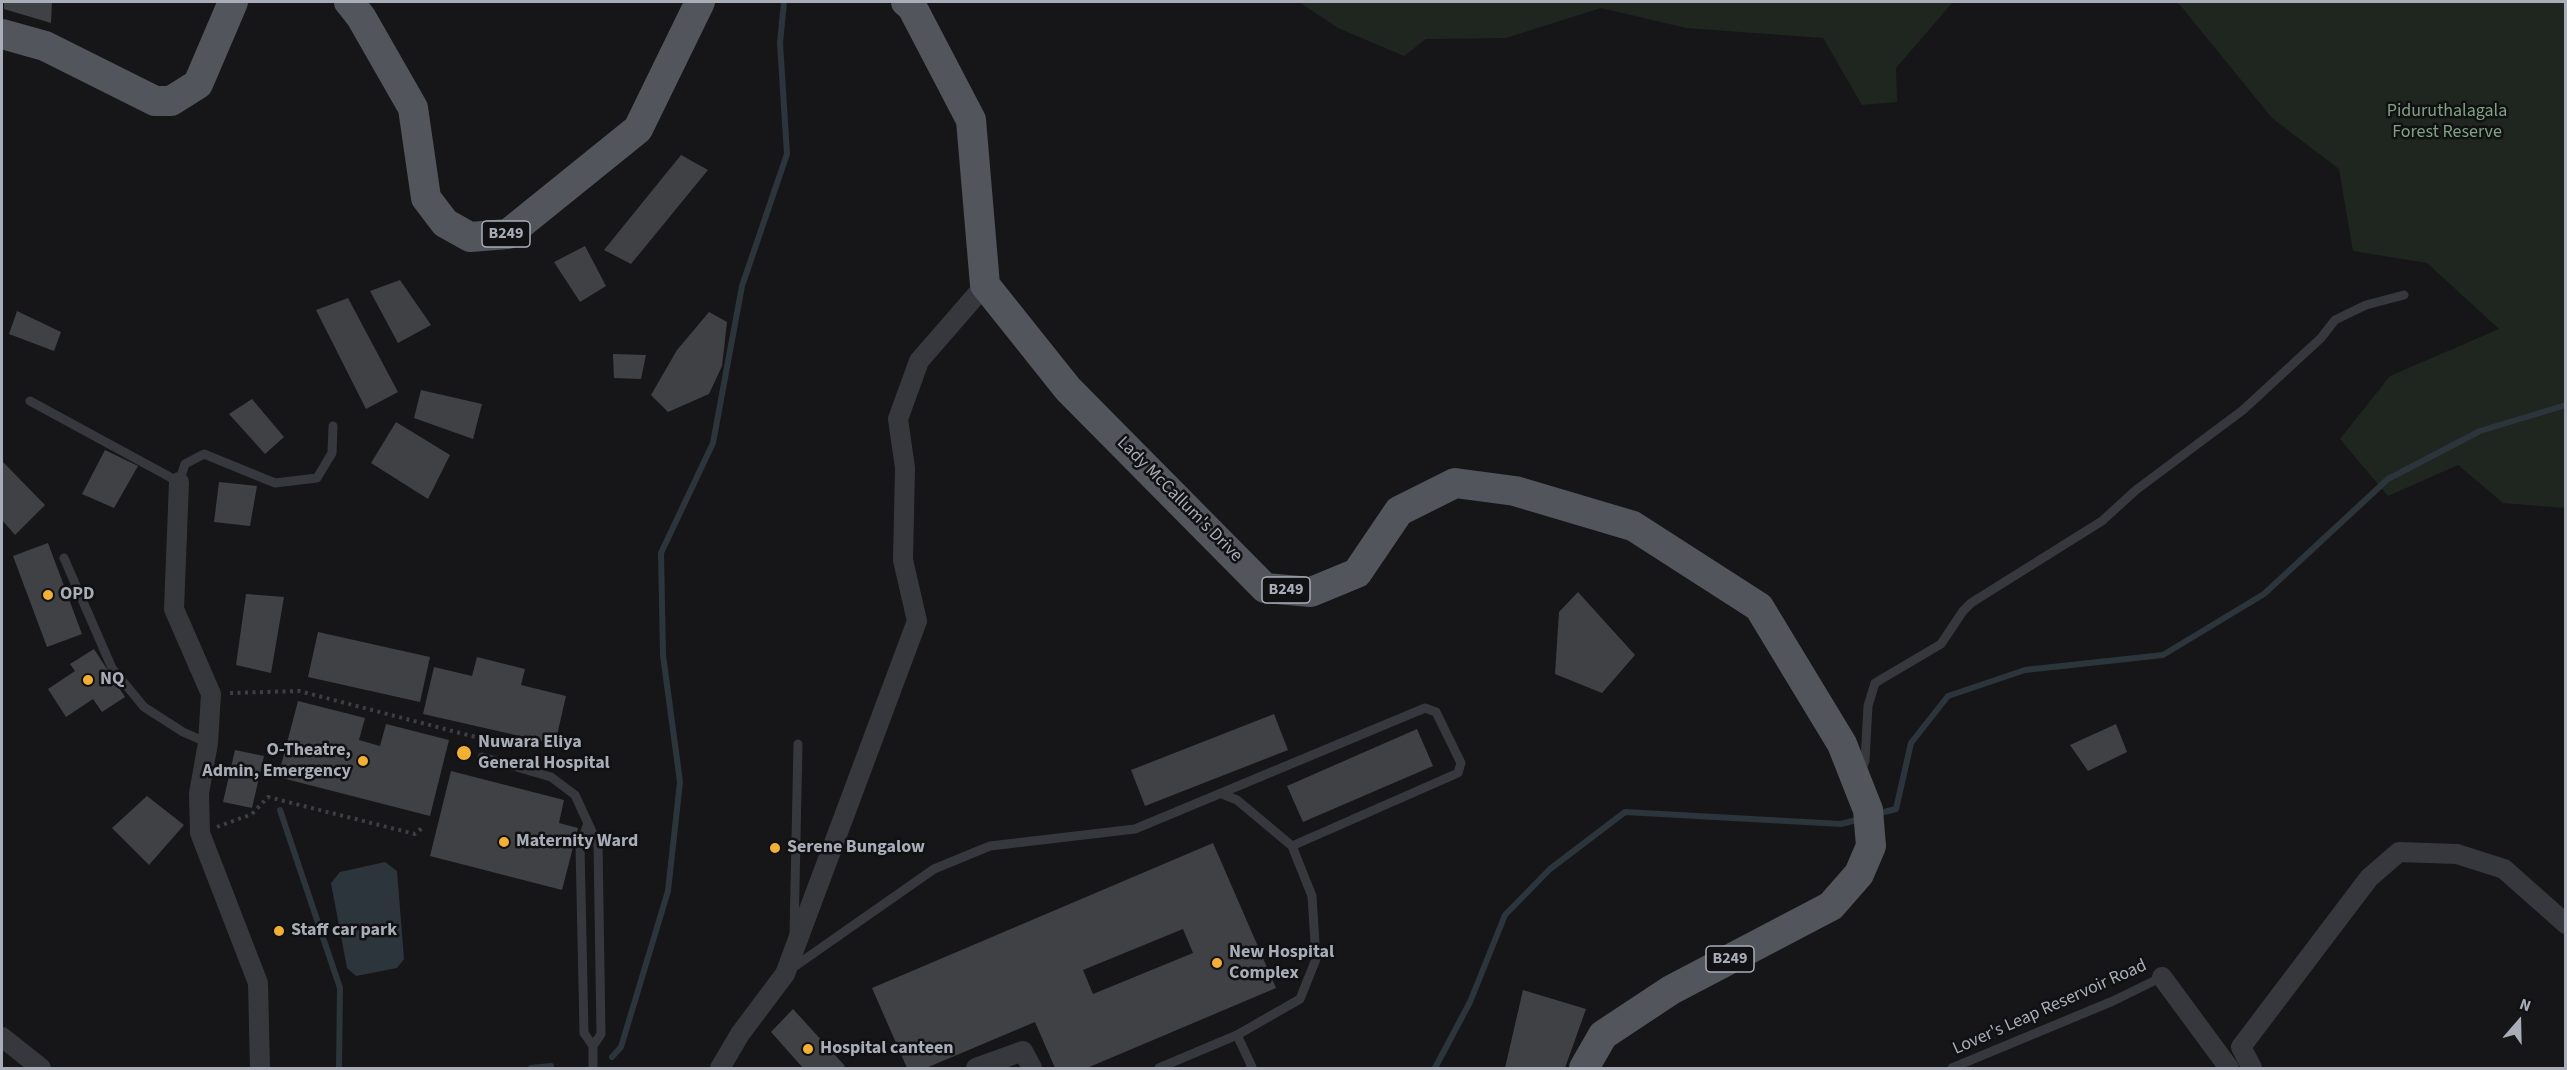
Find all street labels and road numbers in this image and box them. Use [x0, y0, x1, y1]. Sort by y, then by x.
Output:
road number: B249 [482, 221, 530, 247]
street label: Lady McCallum's Drive [1112, 433, 1246, 567]
road number: B249 [1262, 577, 1310, 603]
road number: B249 [1706, 946, 1754, 972]
street label: Lover's Leap Reservoir Road [1950, 955, 2150, 1061]

